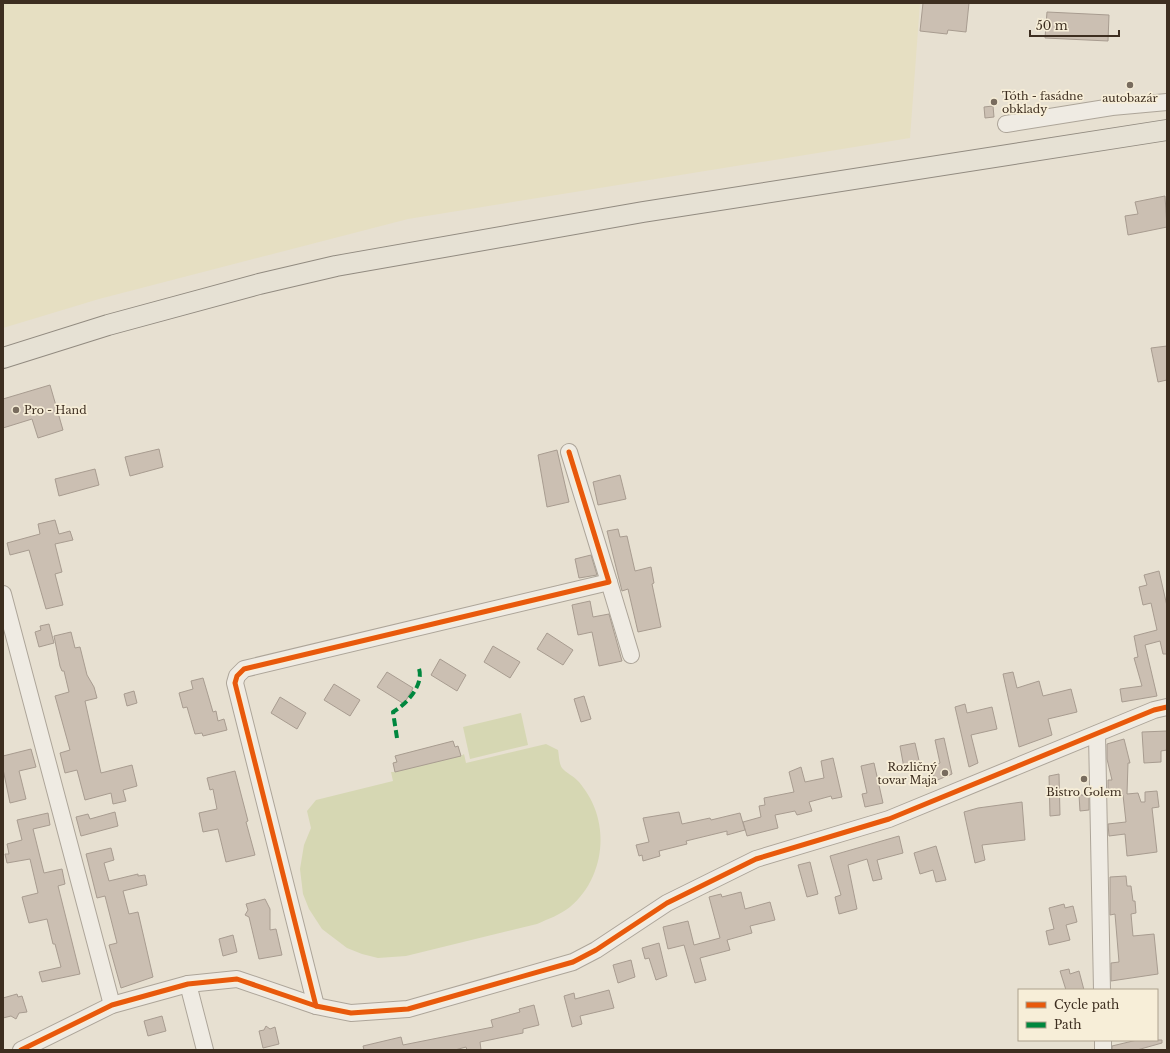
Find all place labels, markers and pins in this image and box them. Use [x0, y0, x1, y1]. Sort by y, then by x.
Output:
marker: autobazár [1125, 80, 1135, 90]
place label: Tóth - fasádne obklady [1002, 89, 1083, 116]
place label: autobazár [1102, 91, 1159, 105]
marker: Tóth - fasádne obklady [989, 97, 999, 107]
place label: Pro - Hand [24, 403, 87, 417]
marker: Pro - Hand [11, 405, 21, 415]
place label: Rozličný tovar Maja [878, 760, 938, 787]
marker: Rozličný tovar Maja [940, 768, 950, 778]
marker: Bistro Golem [1079, 774, 1089, 784]
place label: Bistro Golem [1046, 785, 1122, 799]

